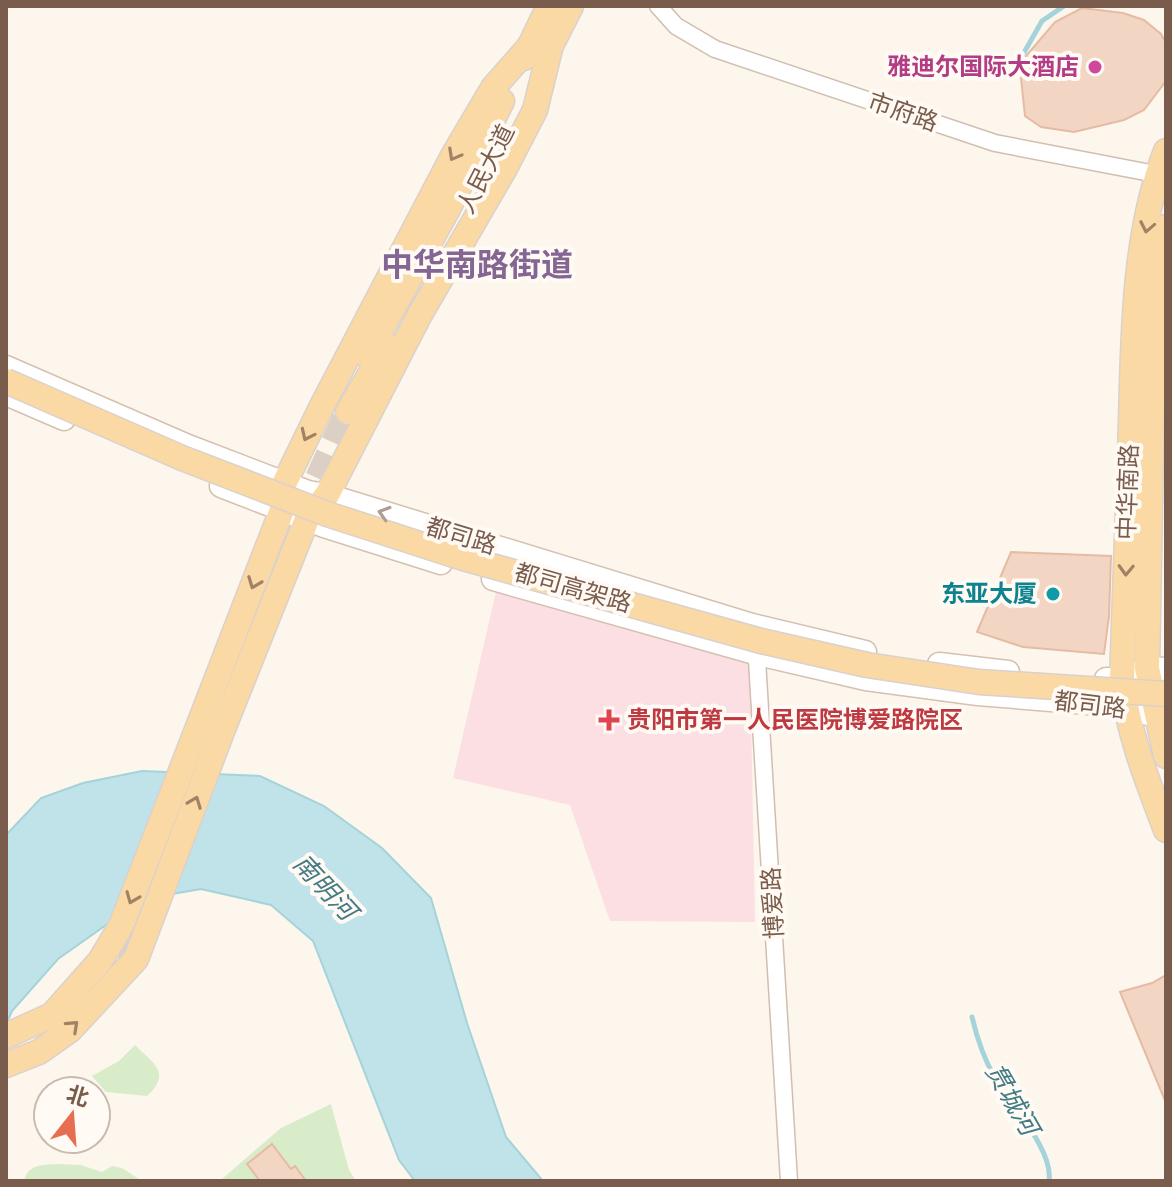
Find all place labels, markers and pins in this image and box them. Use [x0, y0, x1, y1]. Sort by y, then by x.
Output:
place label: 雅迪尔国际大酒店 [887, 50, 1079, 83]
marker: 雅迪尔国际大酒店 [1086, 58, 1104, 76]
place label: 东亚大厦 [941, 577, 1037, 610]
marker: 东亚大厦 [1044, 585, 1062, 603]
place label: 贵阳市第一人民医院博爱路院区 [627, 703, 963, 736]
marker: 贵阳市第一人民医院博爱路院区 [598, 709, 620, 731]

